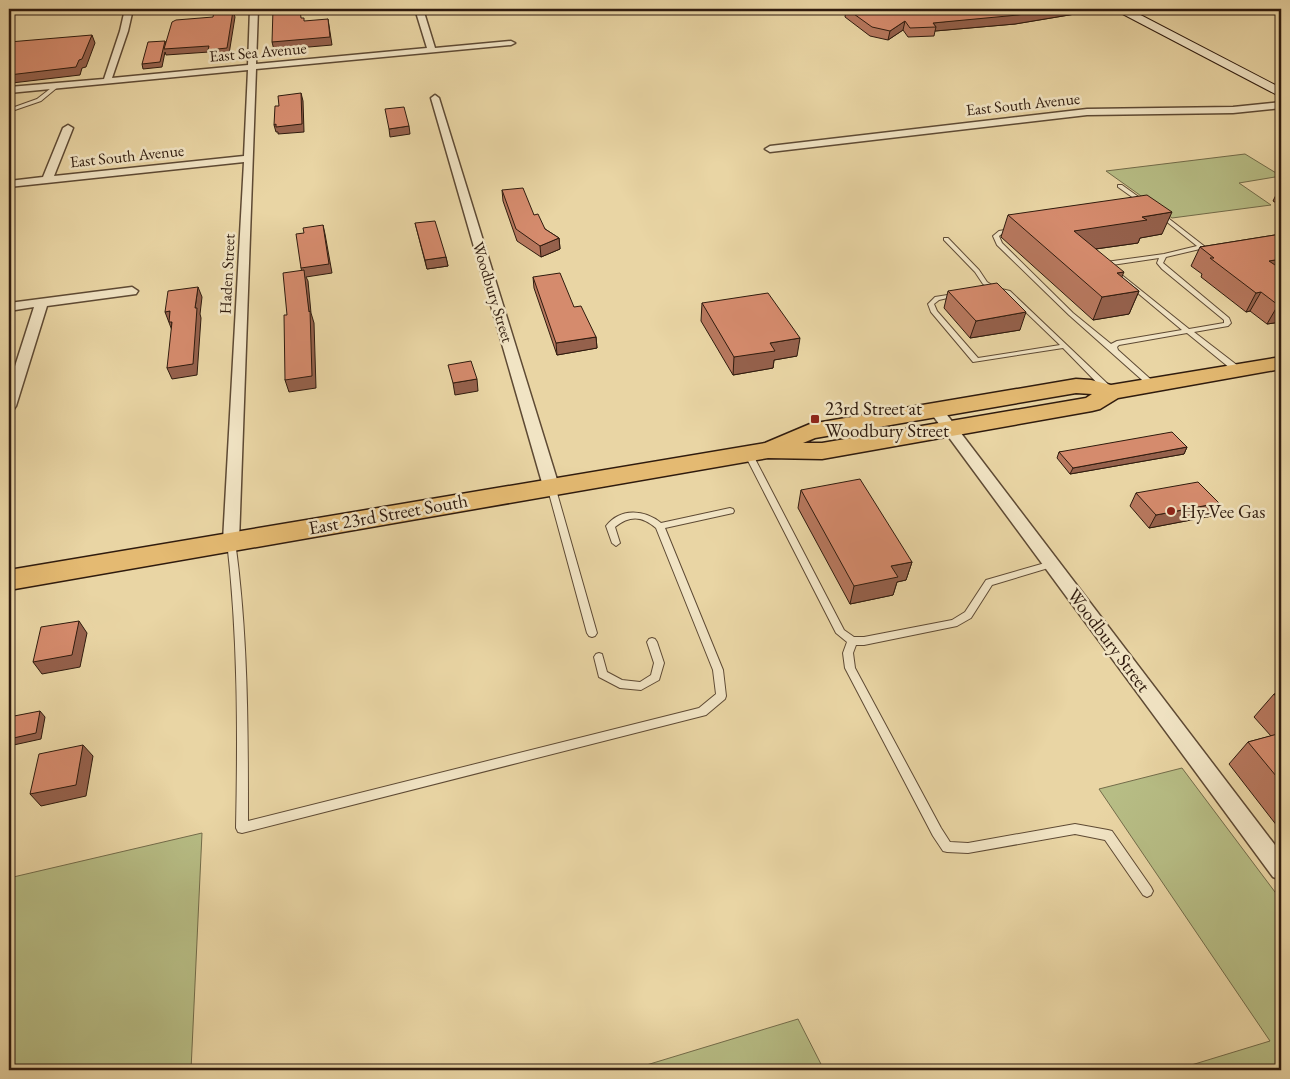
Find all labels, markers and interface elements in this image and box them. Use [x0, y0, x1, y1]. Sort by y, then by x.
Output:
street label: East Sea Avenue [208, 37, 308, 67]
street label: East South Avenue [965, 88, 1081, 120]
street label: East South Avenue [69, 140, 185, 172]
street label: Haden Street [214, 233, 240, 315]
street label: Woodbury Street [468, 239, 518, 345]
place label: 23rd Street at Woodbury Street [825, 396, 949, 443]
marker: 23rd Street at Woodbury Street [809, 413, 821, 425]
street label: East 23rd Street South [306, 488, 470, 540]
place label: Hy-Vee Gas [1181, 499, 1265, 524]
marker: Hy-Vee Gas [1165, 505, 1177, 517]
street label: Woodbury Street [1062, 583, 1156, 697]

